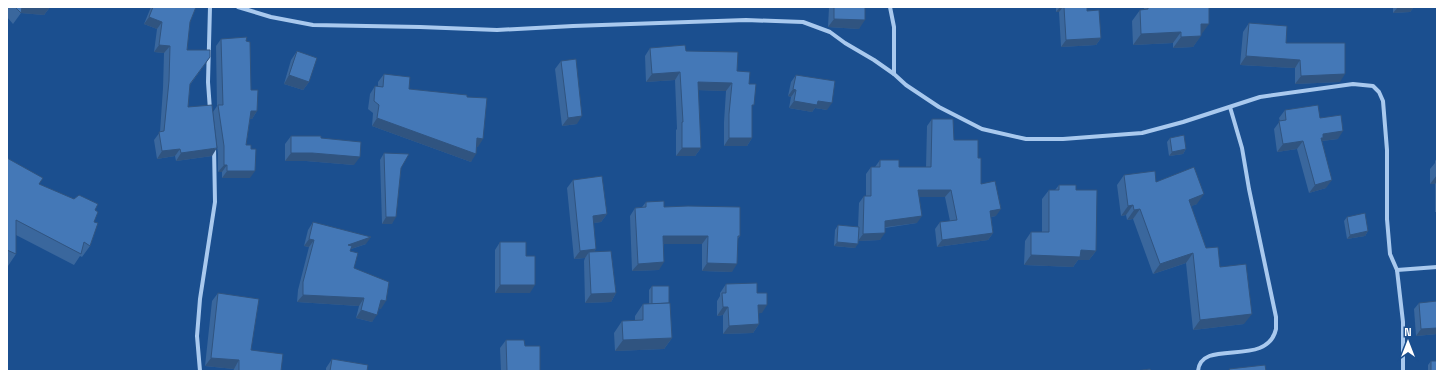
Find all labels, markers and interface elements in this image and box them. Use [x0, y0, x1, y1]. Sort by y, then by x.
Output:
north arrow [1388, 322, 1428, 362]
text: N [1404, 325, 1412, 339]

